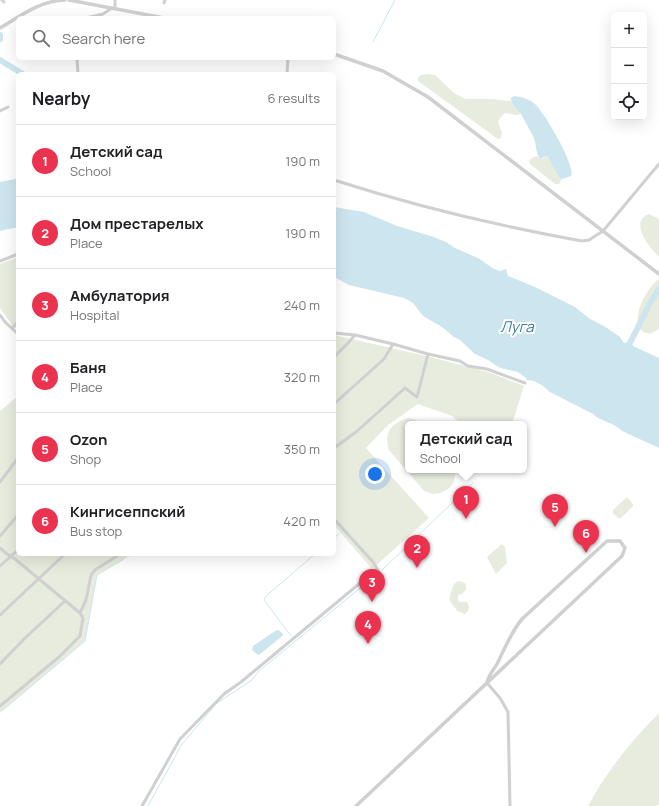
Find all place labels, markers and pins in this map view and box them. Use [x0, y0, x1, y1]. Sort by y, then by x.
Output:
pin: 1 [453, 486, 479, 519]
pin: 5 [542, 494, 568, 527]
pin: 6 [573, 520, 599, 553]
pin: 2 [404, 535, 430, 568]
pin: 3 [359, 569, 385, 602]
pin: 4 [355, 611, 381, 644]

